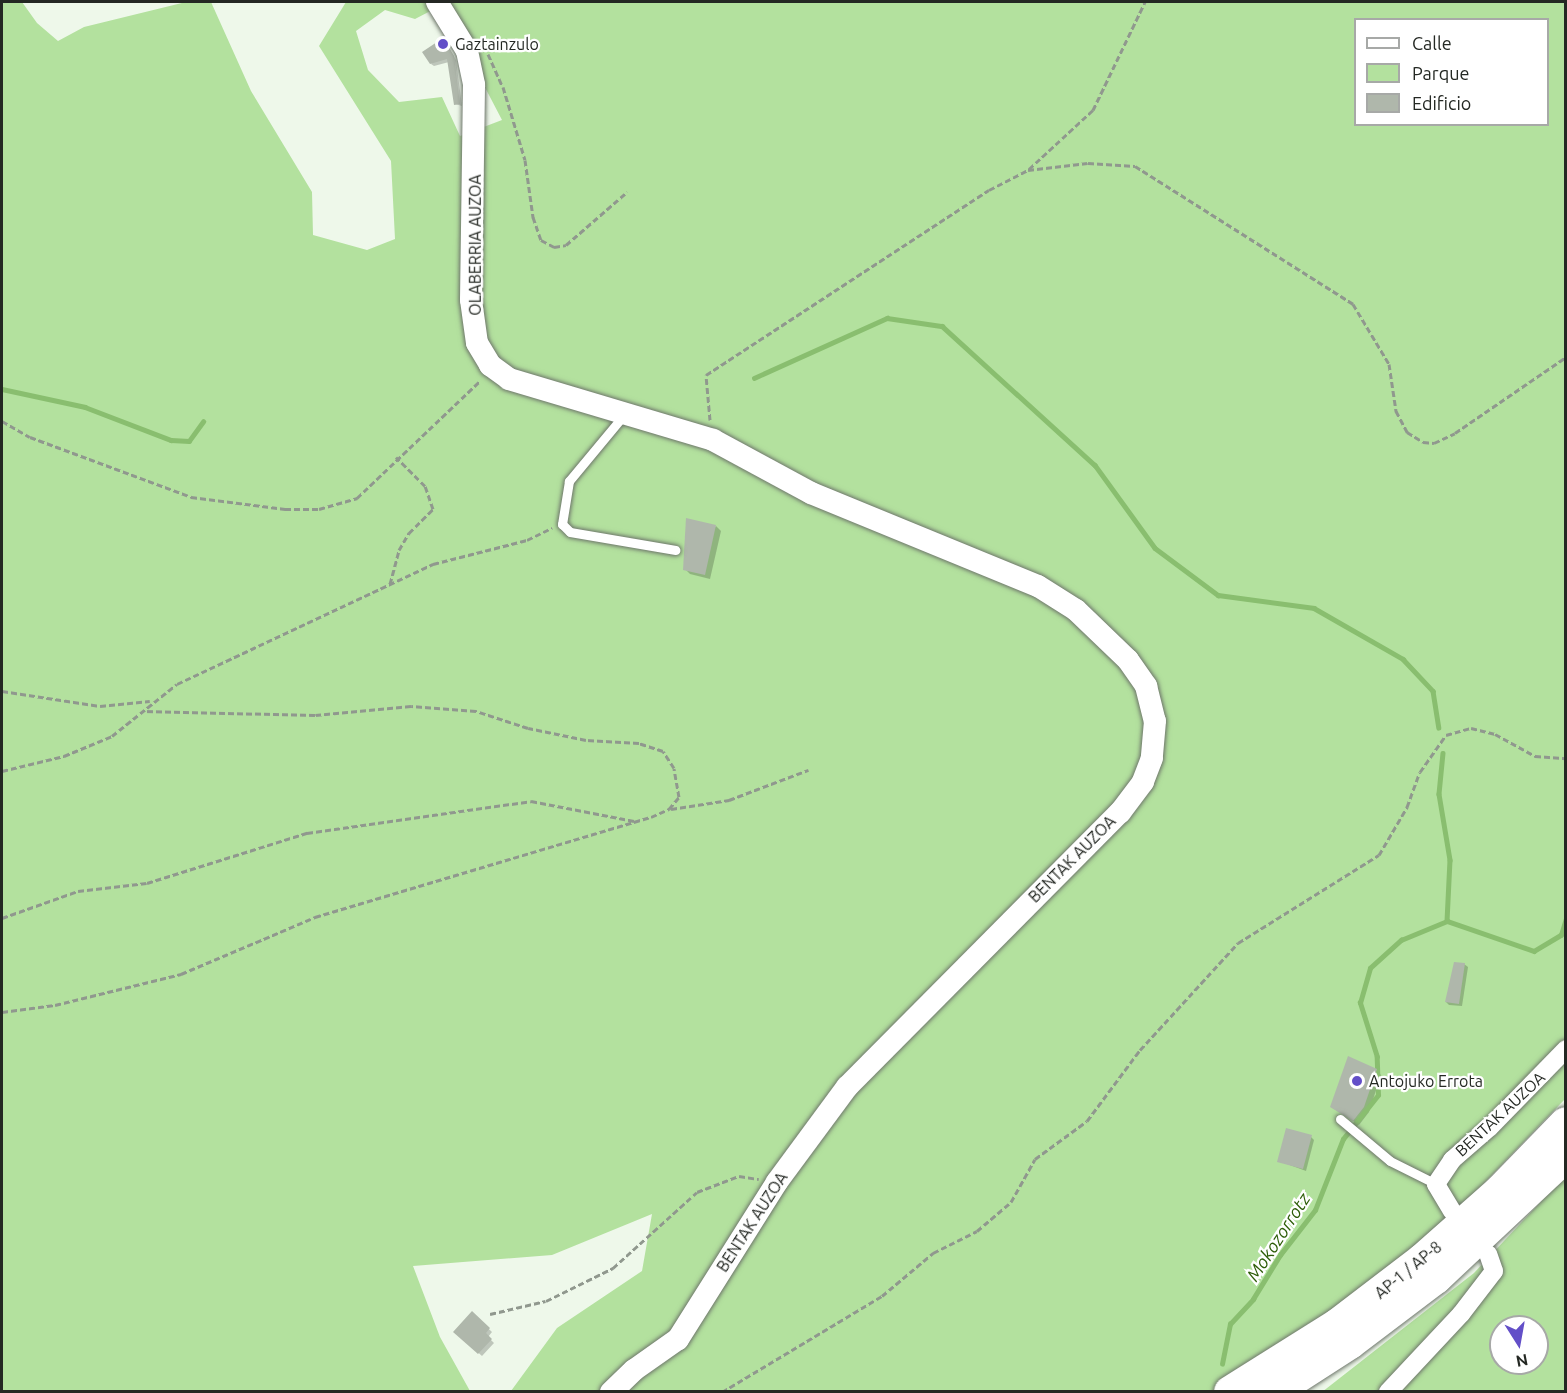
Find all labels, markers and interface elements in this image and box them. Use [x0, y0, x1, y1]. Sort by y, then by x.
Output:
legend [1354, 18, 1549, 126]
text: Calle [1412, 33, 1452, 53]
place label: Gaztainzulo [455, 34, 539, 54]
marker: Gaztainzulo [436, 37, 450, 51]
text: Parque [1412, 63, 1469, 83]
text: Edificio [1412, 93, 1471, 113]
street label: OLABERRIA AUZOA [465, 174, 485, 316]
street label: BENTAK AUZOA [1024, 811, 1120, 907]
street label: BENTAK AUZOA [1451, 1068, 1549, 1160]
place label: Antojuko Errota [1369, 1071, 1483, 1091]
marker: Antojuko Errota [1350, 1074, 1364, 1088]
street label: BENTAK AUZOA [713, 1168, 791, 1276]
water label: Mokozorrotz [1242, 1189, 1314, 1285]
street label: AP-1 / AP-8 [1371, 1237, 1445, 1303]
north arrow [1489, 1315, 1549, 1375]
text: N [1514, 1351, 1530, 1371]

